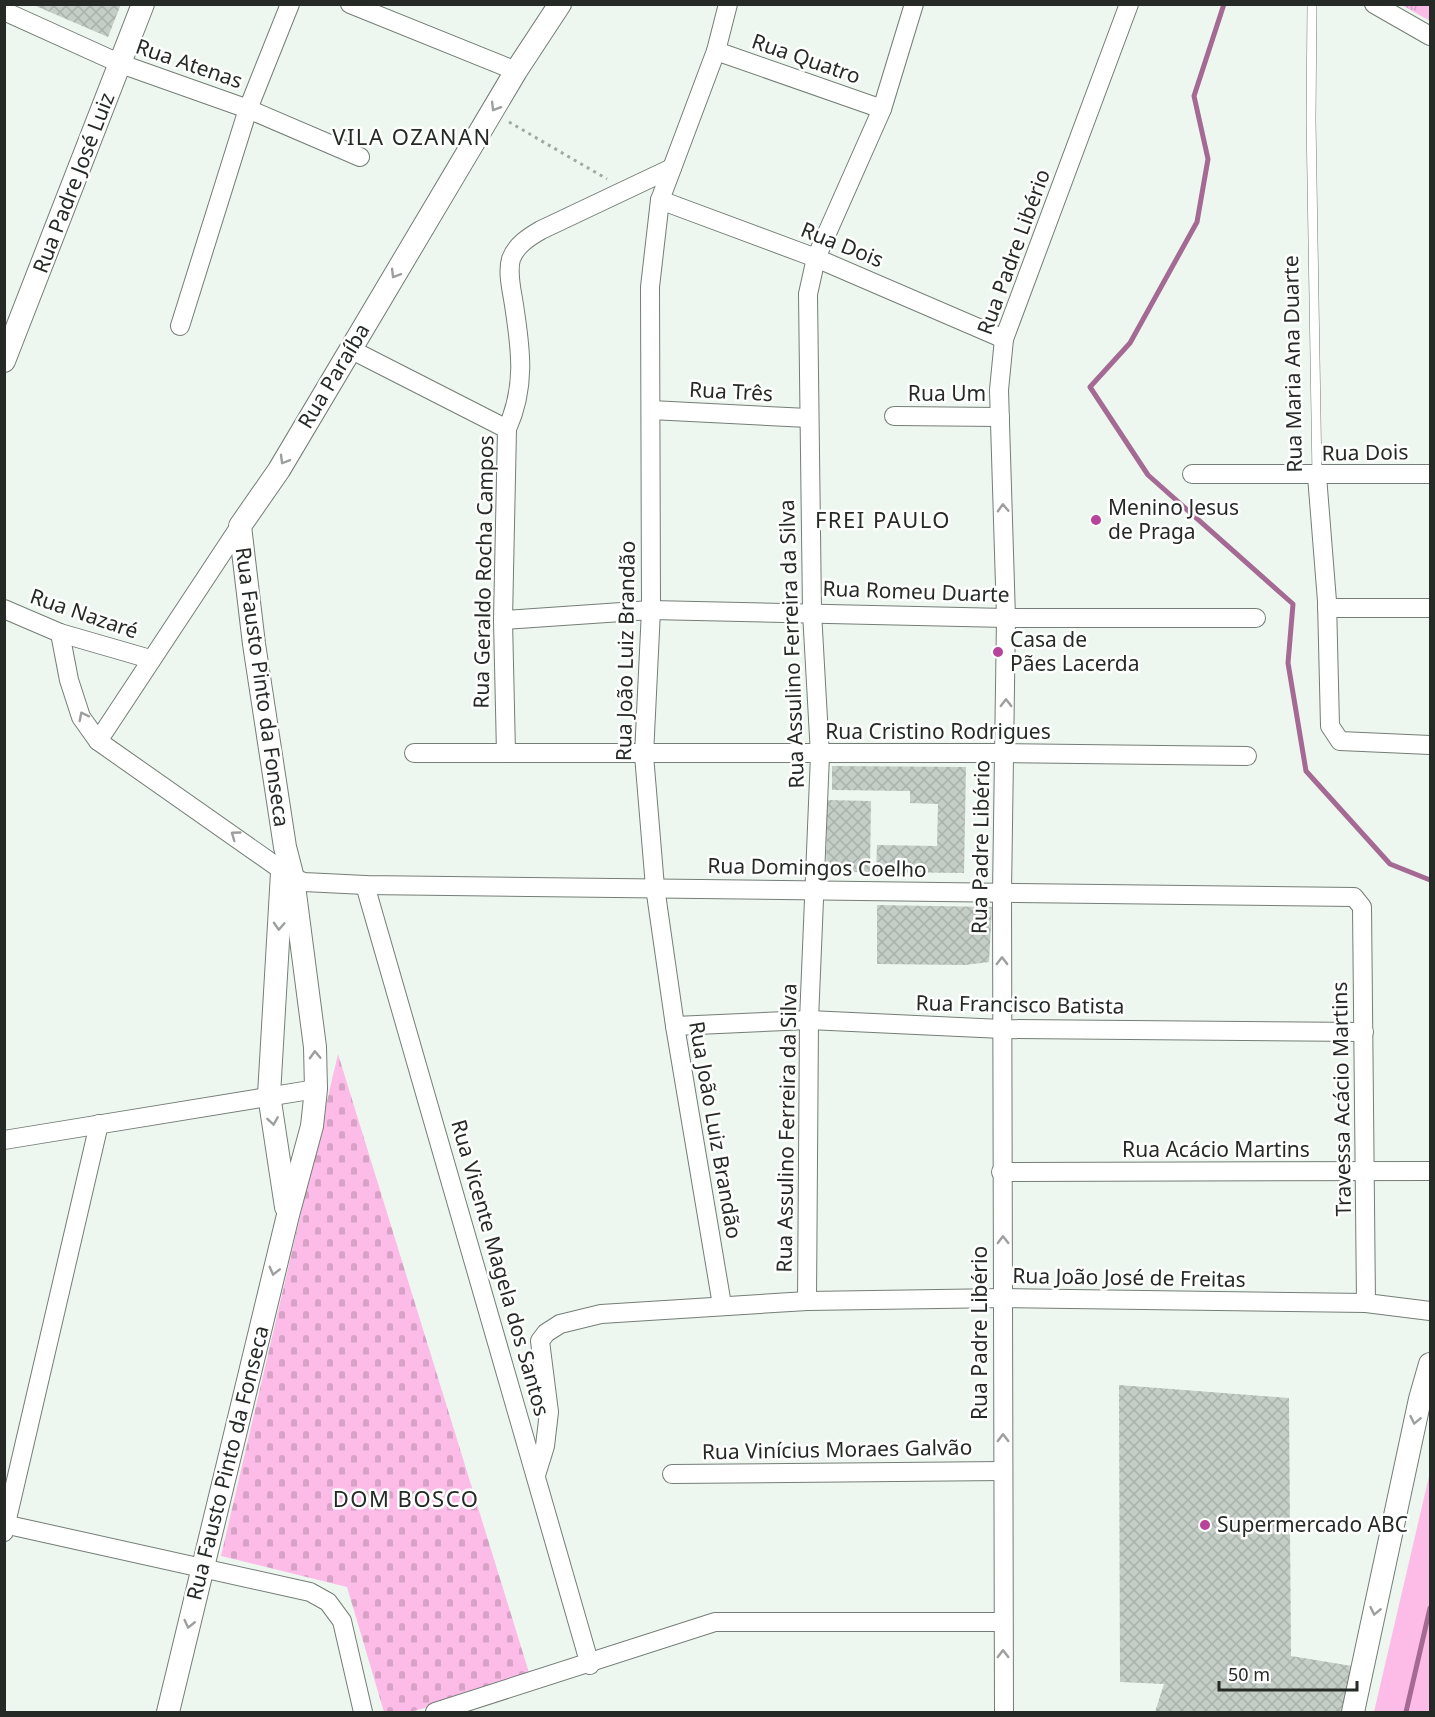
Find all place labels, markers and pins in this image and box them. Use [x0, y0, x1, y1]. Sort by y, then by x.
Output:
place label: Menino Jesus de Praga [1108, 493, 1239, 545]
marker: Menino Jesus de Praga [1089, 513, 1103, 527]
place label: Casa de Pães Lacerda [1010, 625, 1140, 677]
marker: Casa de Pães Lacerda [991, 645, 1005, 659]
place label: Supermercado ABC [1217, 1510, 1408, 1538]
marker: Supermercado ABC [1198, 1518, 1212, 1532]

